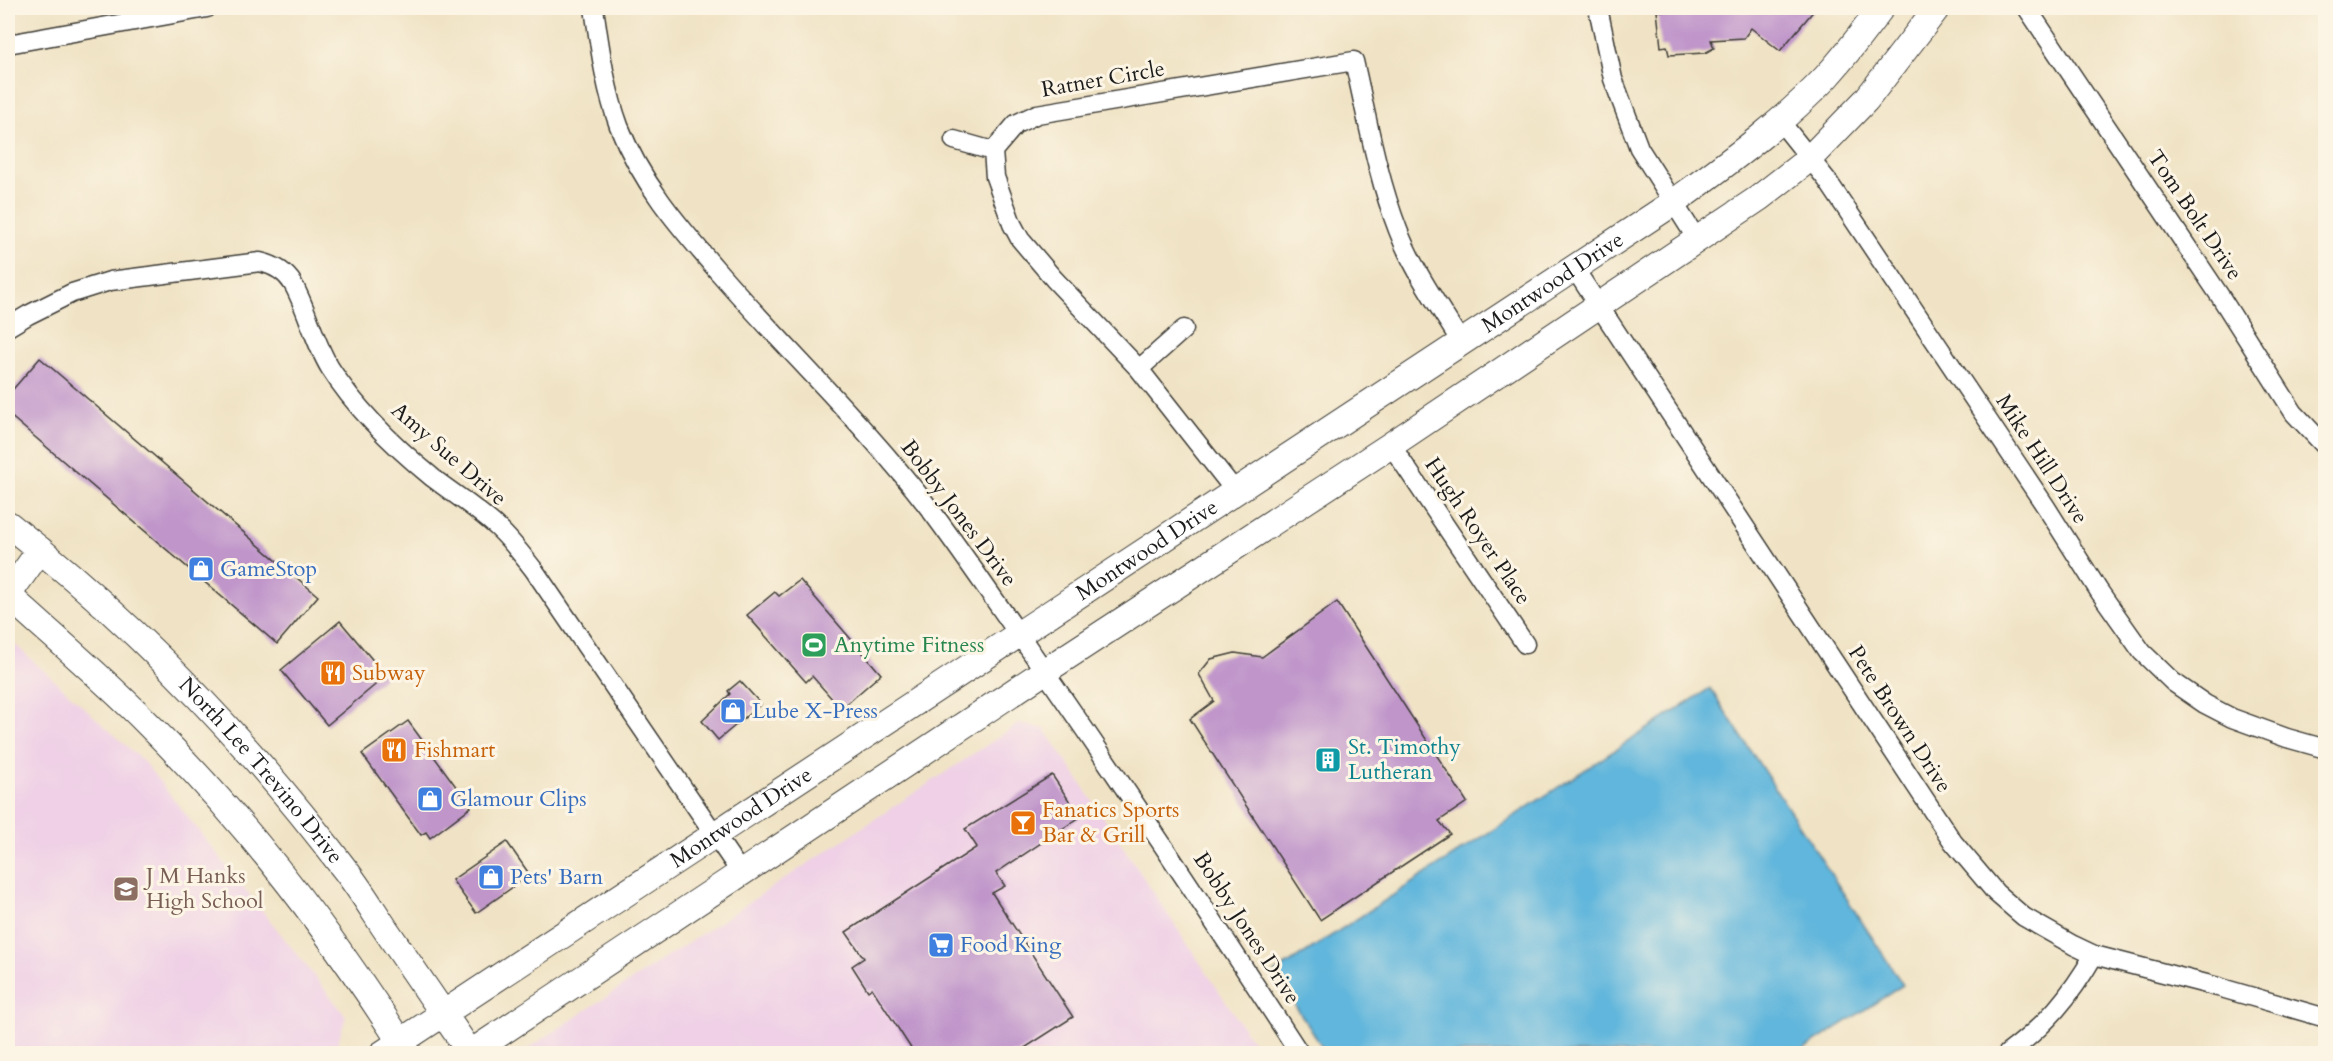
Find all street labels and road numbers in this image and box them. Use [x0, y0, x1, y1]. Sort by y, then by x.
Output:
street label: Ratner Circle [1039, 53, 1167, 105]
street label: Tom Bolt Drive [2140, 144, 2250, 286]
street label: Montwood Drive [1476, 225, 1629, 340]
street label: Mike Hill Drive [1989, 388, 2095, 530]
street label: Amy Sue Drive [385, 395, 513, 513]
street label: Bobby Jones Drive [894, 434, 1024, 592]
street label: Hugh Royer Place [1418, 451, 1538, 611]
street label: Montwood Drive [1070, 492, 1224, 608]
street label: Pete Brown Drive [1841, 640, 1959, 798]
street label: North Lee Trevino Drive [172, 670, 350, 870]
street label: Montwood Drive [664, 760, 818, 875]
street label: Bobby Jones Drive [1186, 846, 1308, 1010]

